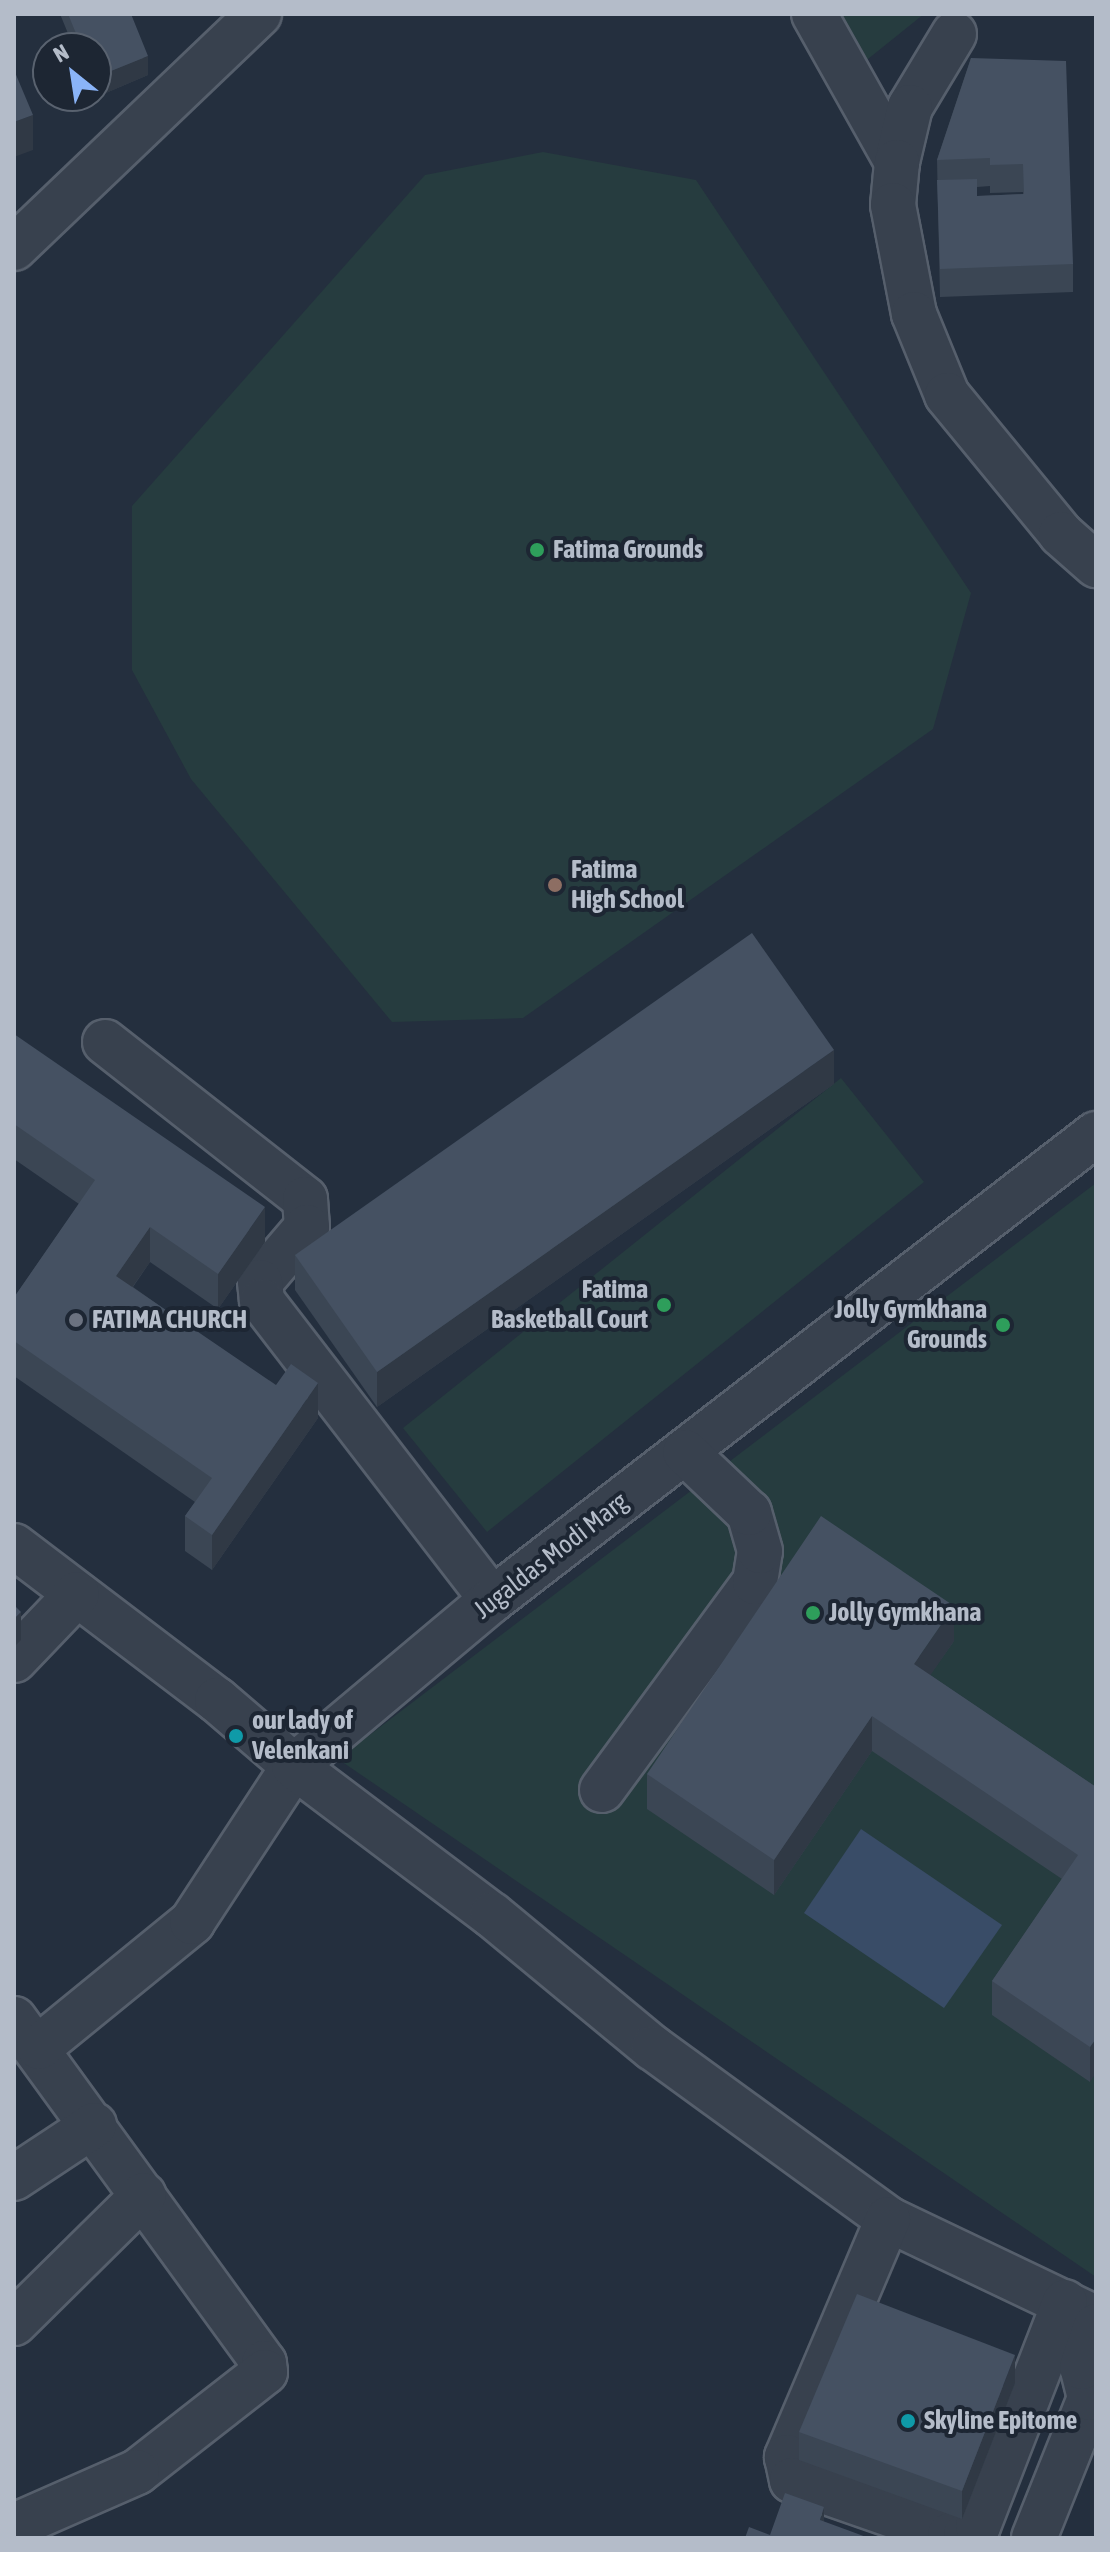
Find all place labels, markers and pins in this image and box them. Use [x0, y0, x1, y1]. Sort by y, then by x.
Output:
place label: Fatima Grounds [553, 534, 703, 566]
marker: Fatima Grounds [528, 541, 546, 559]
place label: Fatima High School [571, 854, 684, 916]
marker: Fatima High School [546, 876, 564, 894]
place label: Fatima Basketball Court [491, 1274, 648, 1336]
place label: Jolly Gymkhana Grounds [835, 1294, 987, 1356]
marker: Fatima Basketball Court [655, 1296, 673, 1314]
place label: FATIMA CHURCH [92, 1304, 247, 1336]
marker: FATIMA CHURCH [67, 1311, 85, 1329]
marker: Jolly Gymkhana Grounds [994, 1316, 1012, 1334]
place label: Jolly Gymkhana [829, 1597, 981, 1629]
marker: Jolly Gymkhana [804, 1604, 822, 1622]
place label: our lady of Velenkani [252, 1705, 353, 1766]
marker: our lady of Velenkani [227, 1727, 245, 1745]
place label: Skyline Epitome [924, 2405, 1077, 2437]
marker: Skyline Epitome [899, 2412, 917, 2430]

